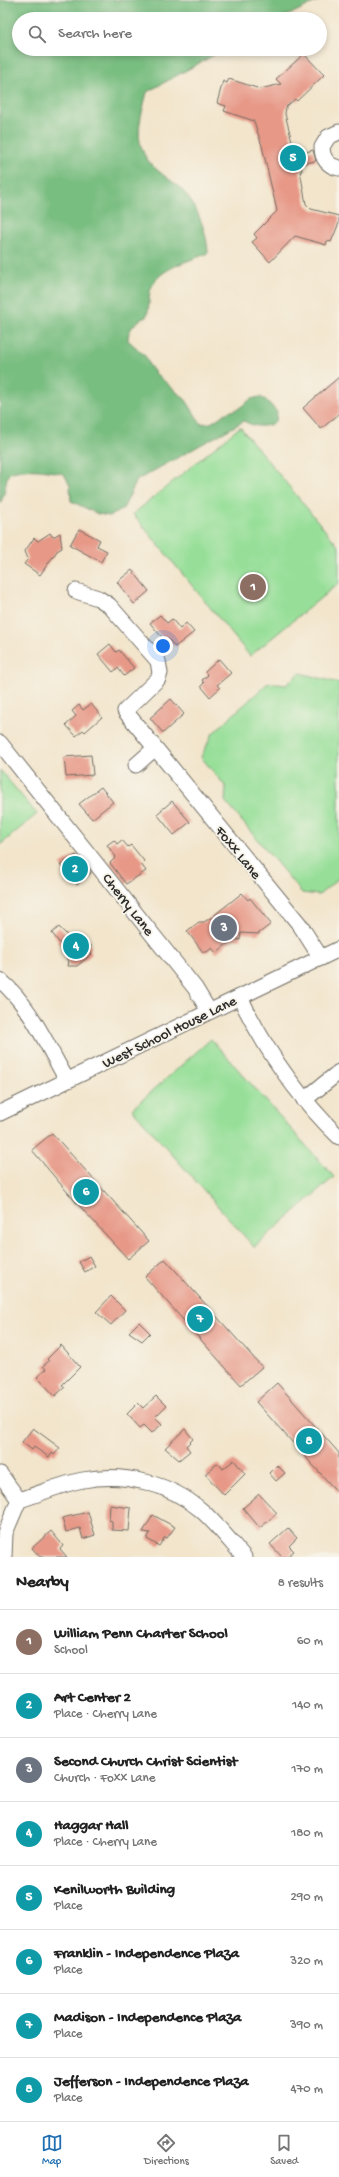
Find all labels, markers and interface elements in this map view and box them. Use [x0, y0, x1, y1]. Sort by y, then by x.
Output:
search box [12, 12, 327, 56]
icon: search [26, 23, 48, 45]
text: Search here [58, 25, 132, 43]
pin: 5 [280, 143, 306, 173]
pin: 1 [240, 572, 266, 602]
your location [153, 636, 173, 656]
street label: Foxx Lane [210, 822, 265, 884]
pin: 2 [62, 854, 88, 884]
street label: Cherry Lane [97, 870, 158, 940]
pin: 3 [211, 913, 237, 943]
pin: 4 [63, 931, 89, 961]
street label: West School House Lane [100, 992, 240, 1073]
pin: 6 [73, 1177, 99, 1207]
pin: 7 [187, 1304, 213, 1334]
pin: 8 [296, 1426, 322, 1456]
text: Nearby [16, 1573, 69, 1593]
text: 8 results [278, 1576, 323, 1591]
text: William Penn Charter School [54, 1625, 228, 1643]
text: 1 [26, 1634, 32, 1649]
text: 60 m [297, 1634, 323, 1649]
text: School [54, 1643, 88, 1658]
text: Art Center 2 [54, 1689, 131, 1707]
text: 2 [26, 1698, 32, 1713]
text: 140 m [292, 1698, 323, 1713]
text: Place · Cherry Lane [54, 1707, 157, 1722]
text: Second Church Christ Scientist [54, 1753, 237, 1771]
text: 3 [26, 1762, 32, 1777]
text: 170 m [291, 1762, 323, 1777]
text: Church · Foxx Lane [54, 1771, 155, 1786]
text: Haggar Hall [54, 1817, 129, 1835]
text: 4 [26, 1826, 32, 1841]
text: 180 m [291, 1826, 323, 1841]
text: Place · Cherry Lane [54, 1835, 157, 1850]
text: Kenilworth Building [54, 1881, 175, 1899]
text: 5 [26, 1890, 32, 1905]
text: 290 m [290, 1890, 323, 1905]
text: Place [54, 1899, 82, 1914]
text: Franklin - Independence Plaza [54, 1945, 239, 1963]
text: 6 [26, 1954, 32, 1969]
text: 320 m [290, 1954, 323, 1969]
text: Place [54, 1963, 82, 1978]
text: Madison - Independence Plaza [54, 2009, 241, 2027]
text: 7 [26, 2018, 32, 2033]
text: 390 m [290, 2018, 323, 2033]
text: Place [54, 2027, 82, 2042]
text: Jefferson - Independence Plaza [54, 2073, 249, 2091]
text: 8 [25, 2082, 33, 2097]
text: 470 m [290, 2082, 323, 2097]
text: Place [54, 2091, 82, 2106]
tab: Map [41, 2132, 63, 2168]
tab: Directions [144, 2132, 189, 2168]
tab: Saved [270, 2132, 298, 2168]

